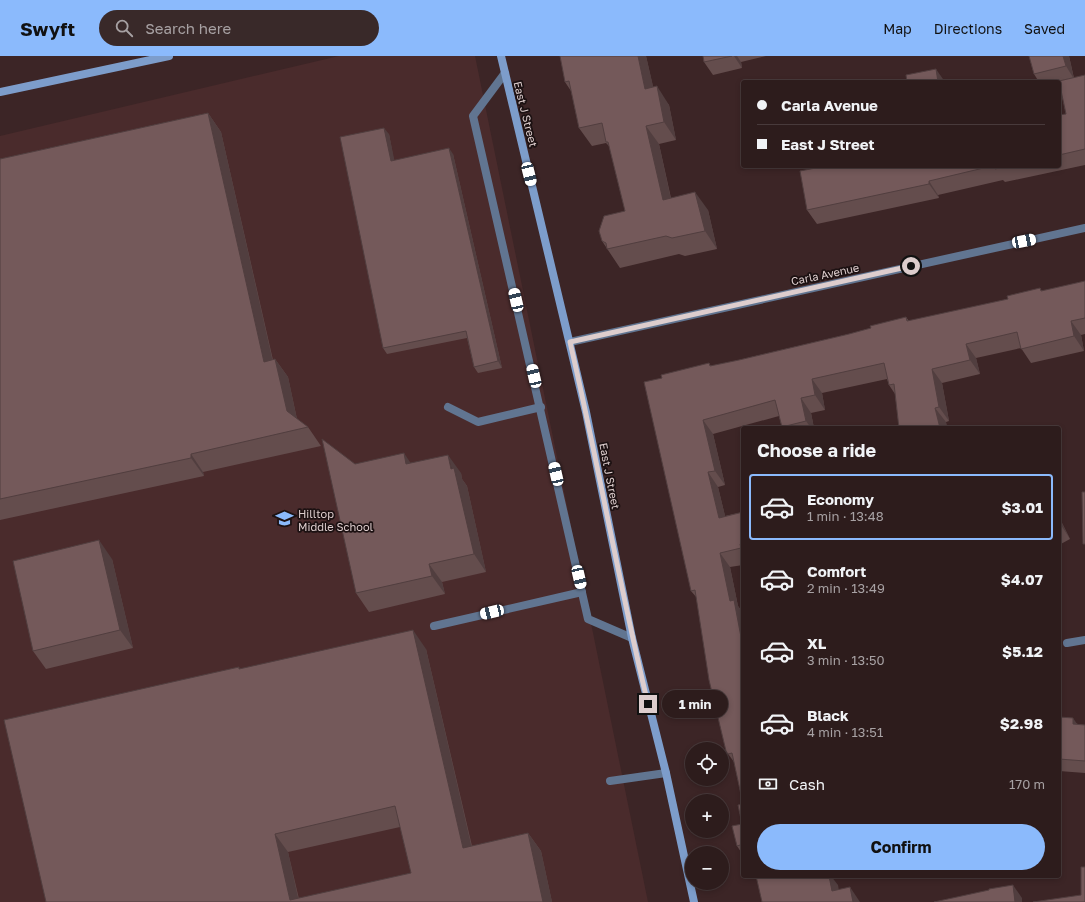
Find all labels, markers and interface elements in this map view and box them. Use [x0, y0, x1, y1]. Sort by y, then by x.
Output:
search box [99, 10, 379, 46]
text: Swyft [20, 17, 75, 40]
icon: search [113, 17, 135, 39]
text: Search here [145, 19, 231, 37]
text: Map [883, 20, 912, 37]
text: Directions [934, 20, 1002, 37]
text: Saved [1024, 20, 1065, 37]
street label: East J Street [512, 80, 540, 148]
text: Carla Avenue [781, 96, 878, 114]
text: East J Street [781, 135, 875, 153]
car [520, 161, 538, 187]
car [1011, 233, 1037, 249]
route start [902, 257, 920, 275]
street label: Carla Avenue [790, 260, 860, 288]
car [507, 287, 525, 313]
car [525, 363, 543, 389]
text: Choose a ride [757, 439, 876, 461]
street label: East J Street [597, 442, 623, 510]
car [547, 461, 565, 487]
icon: car [759, 489, 795, 525]
text: Economy [807, 490, 874, 508]
text: $3.01 [1002, 498, 1043, 516]
place label: Hilltop Middle School [298, 507, 373, 533]
text: 1 min · 13:48 [807, 508, 884, 524]
school or university icon: Hilltop Middle School [275, 509, 295, 529]
icon: car [759, 561, 795, 597]
text: Comfort [807, 562, 866, 580]
car [570, 564, 588, 590]
text: $4.07 [1001, 570, 1043, 588]
text: 2 min · 13:49 [807, 580, 885, 596]
car [479, 603, 505, 621]
icon: car [759, 633, 795, 669]
text: XL [807, 634, 826, 652]
text: $5.12 [1002, 642, 1043, 660]
text: 3 min · 13:50 [807, 652, 885, 668]
callout: 1 min [662, 690, 728, 718]
route end [639, 695, 657, 713]
text: 1 min [679, 696, 711, 712]
icon: car [759, 705, 795, 741]
text: Black [807, 706, 849, 724]
text: $2.98 [1000, 714, 1043, 732]
text: 4 min · 13:51 [807, 724, 883, 740]
map controls [685, 742, 729, 890]
button: locate [685, 742, 729, 786]
icon: cash [757, 773, 779, 795]
text: Cash [789, 775, 825, 793]
text: 170 m [1009, 776, 1045, 792]
button: + [685, 794, 729, 838]
button: Confirm [757, 824, 1045, 870]
button: − [685, 846, 729, 890]

